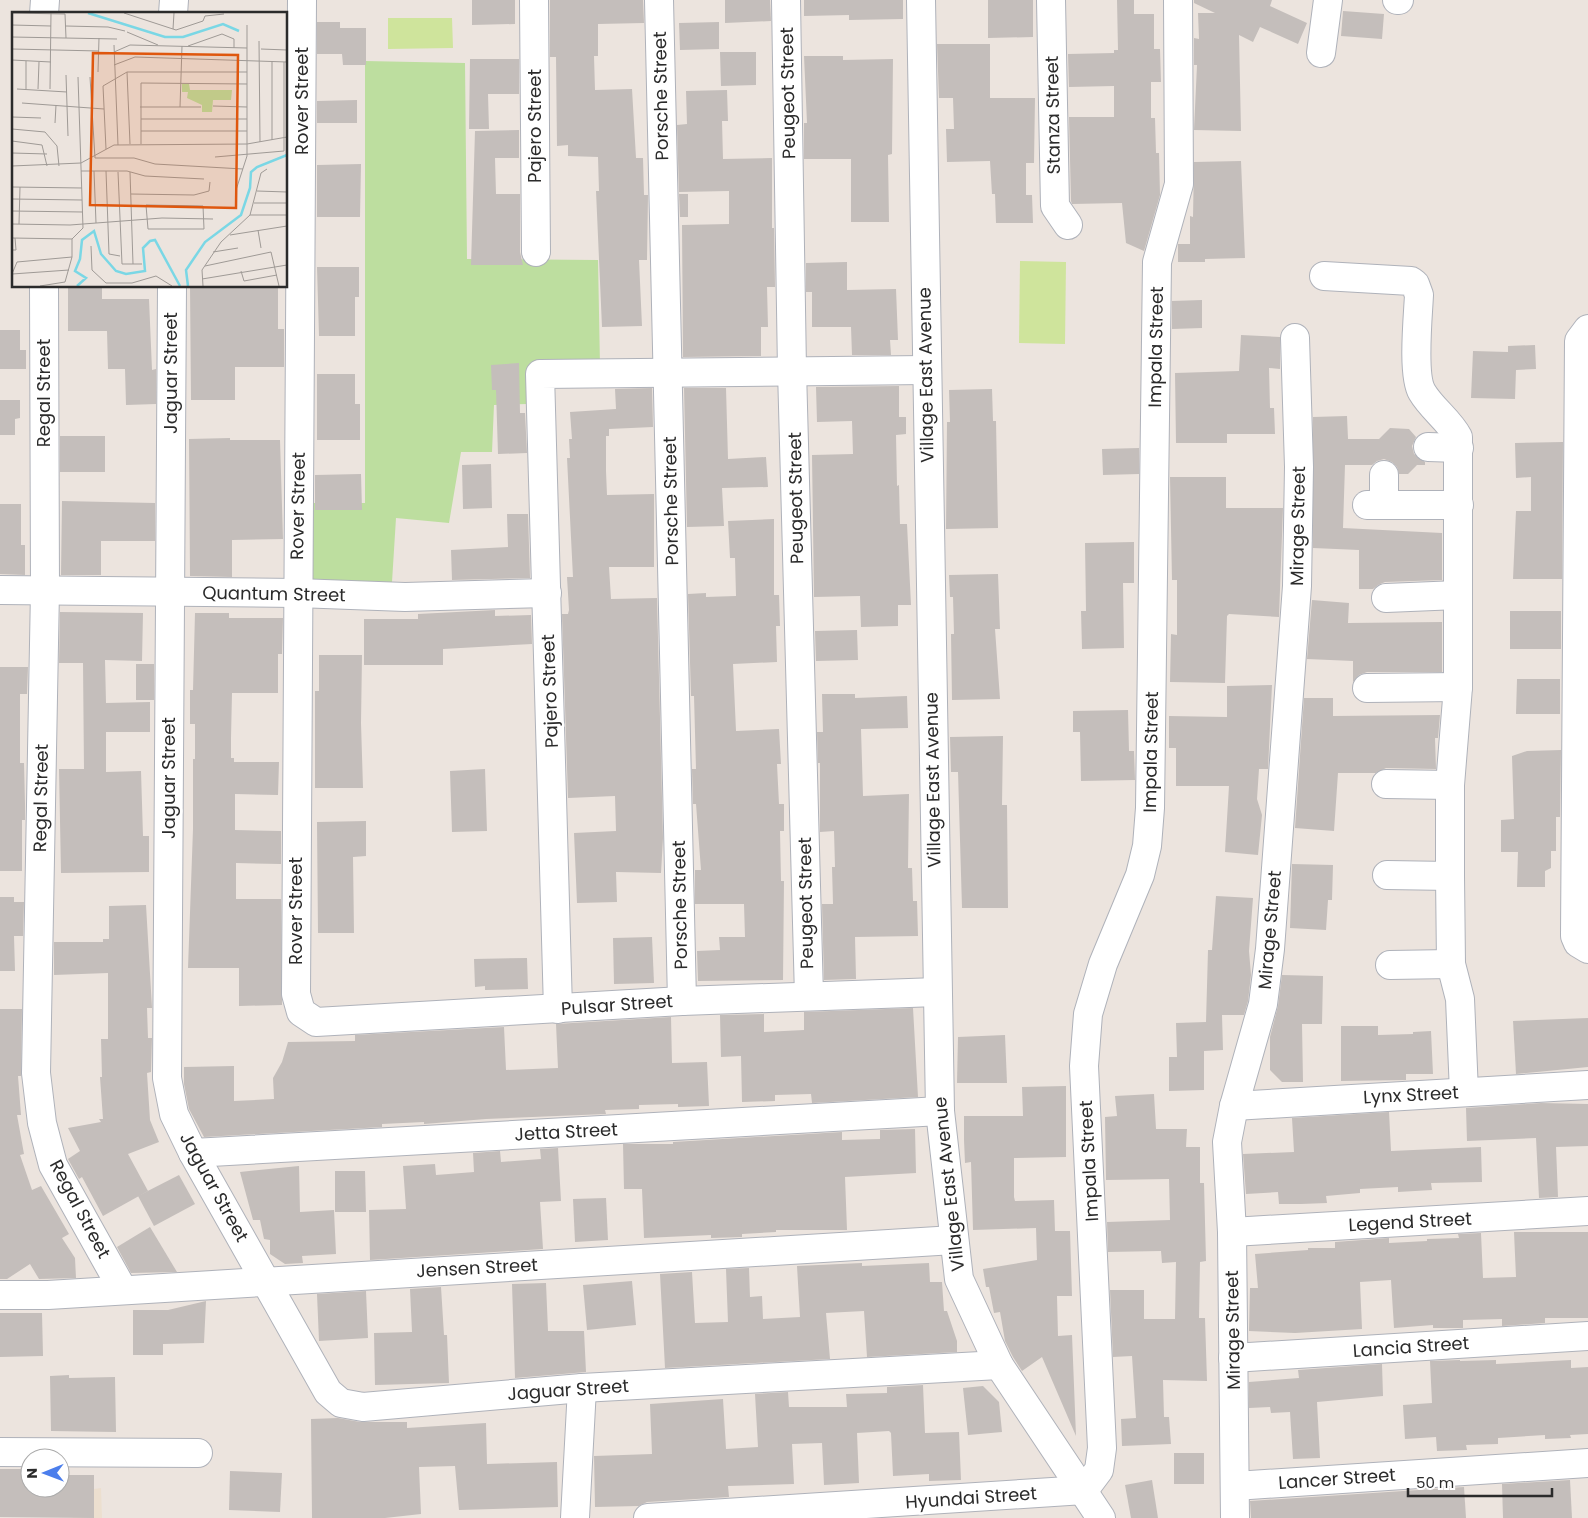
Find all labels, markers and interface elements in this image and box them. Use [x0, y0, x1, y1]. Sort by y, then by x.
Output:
inset map [12, 12, 288, 288]
street label: Peugeot Street [774, 27, 801, 159]
street label: Porsche Street [647, 31, 674, 161]
street label: Rover Street [289, 47, 314, 155]
street label: Stanza Street [1039, 55, 1066, 175]
street label: Pajero Street [522, 69, 547, 183]
street label: Impala Street [1142, 286, 1169, 408]
street label: Village East Avenue [911, 287, 940, 463]
street label: Jaguar Street [158, 312, 183, 434]
street label: Regal Street [31, 339, 56, 447]
street label: Peugeot Street [782, 432, 809, 564]
street label: Porsche Street [657, 436, 684, 566]
street label: Rover Street [284, 452, 311, 560]
street label: Mirage Street [1284, 466, 1311, 586]
street label: Quantum Street [202, 580, 346, 607]
street label: Pajero Street [535, 634, 564, 748]
street label: Impala Street [1137, 691, 1164, 813]
street label: Village East Avenue [918, 692, 947, 868]
street label: Jaguar Street [156, 717, 181, 839]
street label: Regal Street [27, 744, 54, 852]
street label: Peugeot Street [792, 837, 819, 969]
street label: Porsche Street [666, 840, 693, 970]
street label: Rover Street [283, 857, 308, 965]
street label: Mirage Street [1252, 869, 1287, 991]
street label: Pulsar Street [560, 988, 674, 1021]
street label: Lynx Street [1363, 1080, 1459, 1109]
street label: Village East Avenue [927, 1095, 970, 1273]
street label: Impala Street [1073, 1100, 1104, 1222]
street label: Jetta Street [514, 1116, 618, 1147]
street label: Jaguar Street [174, 1127, 255, 1246]
street label: Regal Street [44, 1155, 117, 1262]
street label: Legend Street [1348, 1206, 1472, 1237]
street label: Jensen Street [415, 1252, 538, 1283]
street label: Mirage Street [1219, 1270, 1246, 1390]
street label: Lancia Street [1352, 1330, 1470, 1363]
street label: Jaguar Street [506, 1373, 630, 1406]
north arrow [20, 1448, 70, 1498]
street label: Lancer Street [1277, 1462, 1397, 1495]
scale bar [1408, 1466, 1552, 1498]
text: N [22, 1468, 42, 1479]
text: 50 m [1416, 1472, 1454, 1493]
street label: Hyundai Street [904, 1480, 1038, 1515]

